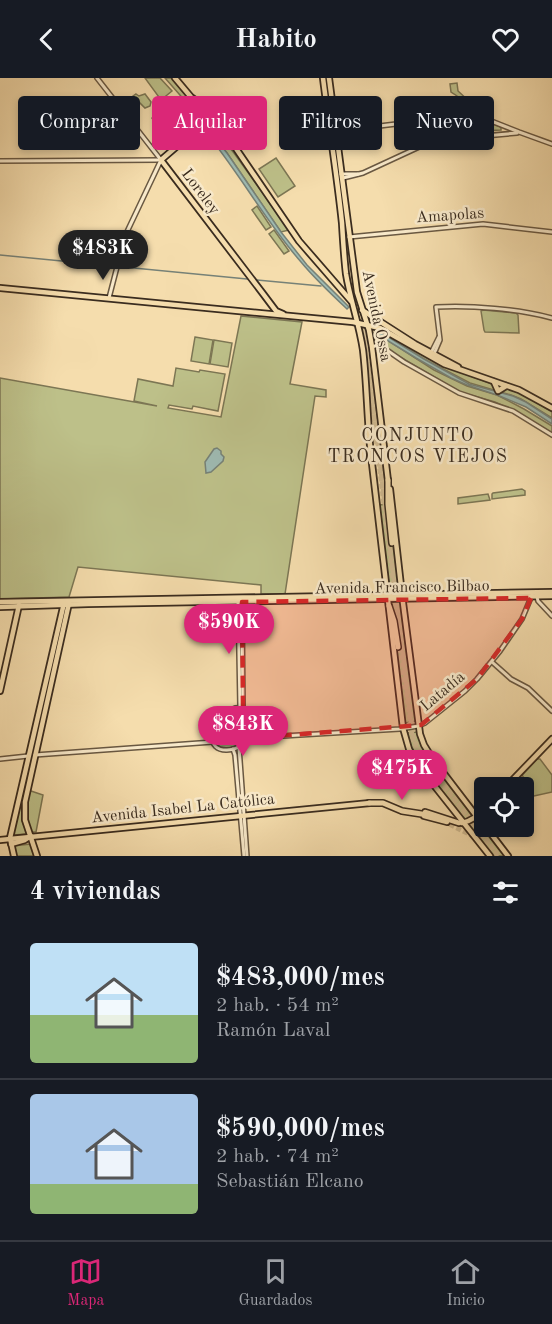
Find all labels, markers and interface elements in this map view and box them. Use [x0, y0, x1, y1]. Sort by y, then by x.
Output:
icon: back [30, 23, 63, 56]
icon: heart [489, 23, 522, 56]
text: Habito [235, 26, 317, 53]
chip: Comprar [18, 96, 140, 150]
chip: Alquilar [152, 96, 267, 150]
chip: Filtros [279, 96, 382, 150]
chip: Nuevo [394, 96, 494, 150]
street label: Loreley [178, 166, 223, 218]
street label: Amapolas [415, 206, 485, 226]
pin: $483K [61, 230, 145, 281]
text: $483K [72, 239, 134, 259]
street label: Avenida Ossa [359, 269, 394, 363]
district label: CONJUNTO TRONCOS VIEJOS [328, 427, 508, 466]
street label: Avenida Francisco Bilbao [314, 578, 490, 598]
pin: $590K [187, 604, 271, 655]
text: $590K [198, 613, 260, 633]
street label: Latadía [418, 669, 468, 715]
pin: $843K [201, 706, 285, 757]
text: $843K [212, 715, 274, 735]
pin: $475K [360, 750, 444, 801]
text: $475K [371, 759, 433, 779]
map controls [474, 777, 534, 837]
button: locate [474, 777, 534, 837]
street label: Avenida Isabel La Católica [91, 791, 276, 827]
icon: filters [489, 876, 522, 909]
text: 4 viviendas [30, 879, 160, 905]
text: $483,000/mes [216, 965, 385, 991]
icon: home [78, 967, 150, 1039]
text: 2 hab. · 54 m² [216, 996, 339, 1016]
text: Ramón Laval [216, 1021, 330, 1041]
text: $590,000/mes [216, 1116, 385, 1142]
icon: home [78, 1118, 150, 1190]
text: 2 hab. · 74 m² [216, 1147, 339, 1167]
text: Sebastián Elcano [216, 1172, 364, 1192]
tab: Mapa [67, 1255, 105, 1311]
tab: Guardados [238, 1255, 313, 1311]
tab: Inicio [447, 1255, 485, 1311]

